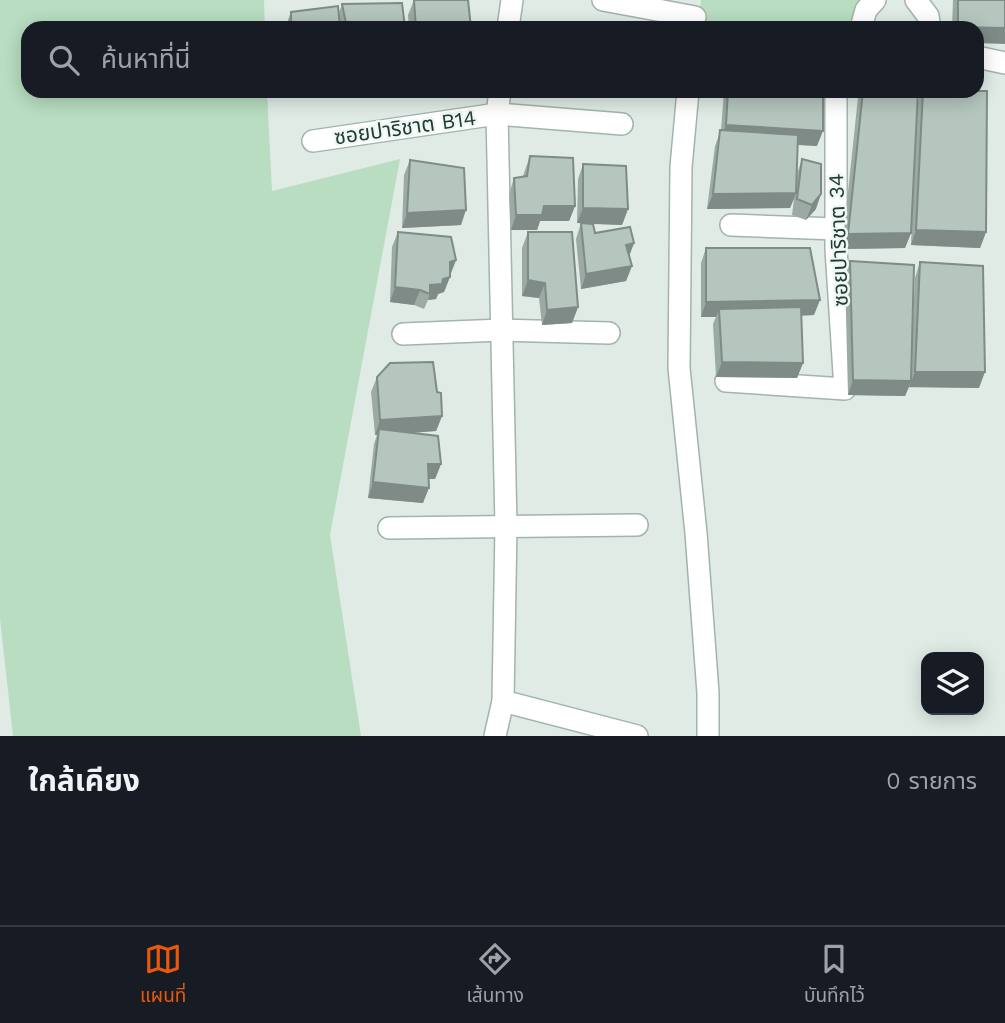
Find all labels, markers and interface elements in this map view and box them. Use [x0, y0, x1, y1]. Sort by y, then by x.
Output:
search box [21, 21, 984, 98]
icon: search [45, 41, 83, 79]
text: ค้นหาที่นี่ [101, 44, 191, 74]
street label: ซอยปาริชาต B14 [332, 105, 478, 149]
street label: ซอยปาริชาต 34 [823, 173, 853, 307]
map controls [921, 652, 984, 715]
button: layers [921, 652, 984, 715]
text: ใกล้เคียง [28, 763, 140, 798]
text: 0 รายการ [886, 768, 977, 795]
tab: แผนที่ [140, 940, 186, 1011]
tab: เส้นทาง [466, 940, 524, 1011]
tab: บันทึกไว้ [804, 940, 865, 1011]

